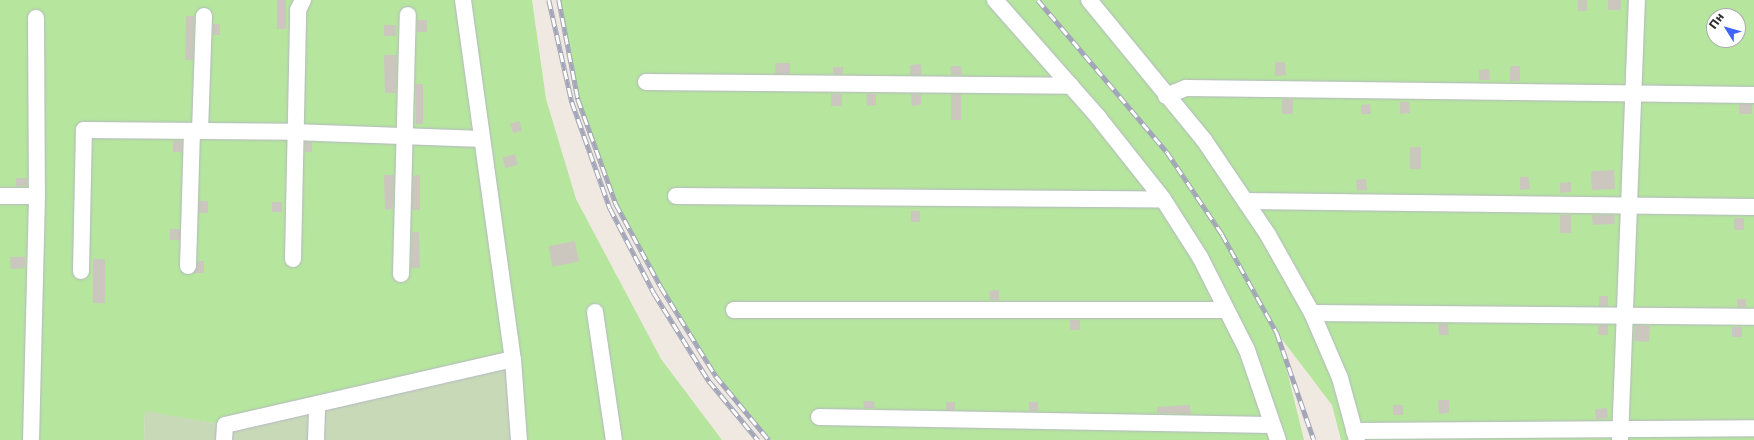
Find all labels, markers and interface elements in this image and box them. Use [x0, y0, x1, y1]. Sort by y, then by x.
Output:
north arrow [1706, 8, 1746, 48]
text: Пн [1707, 10, 1727, 32]

